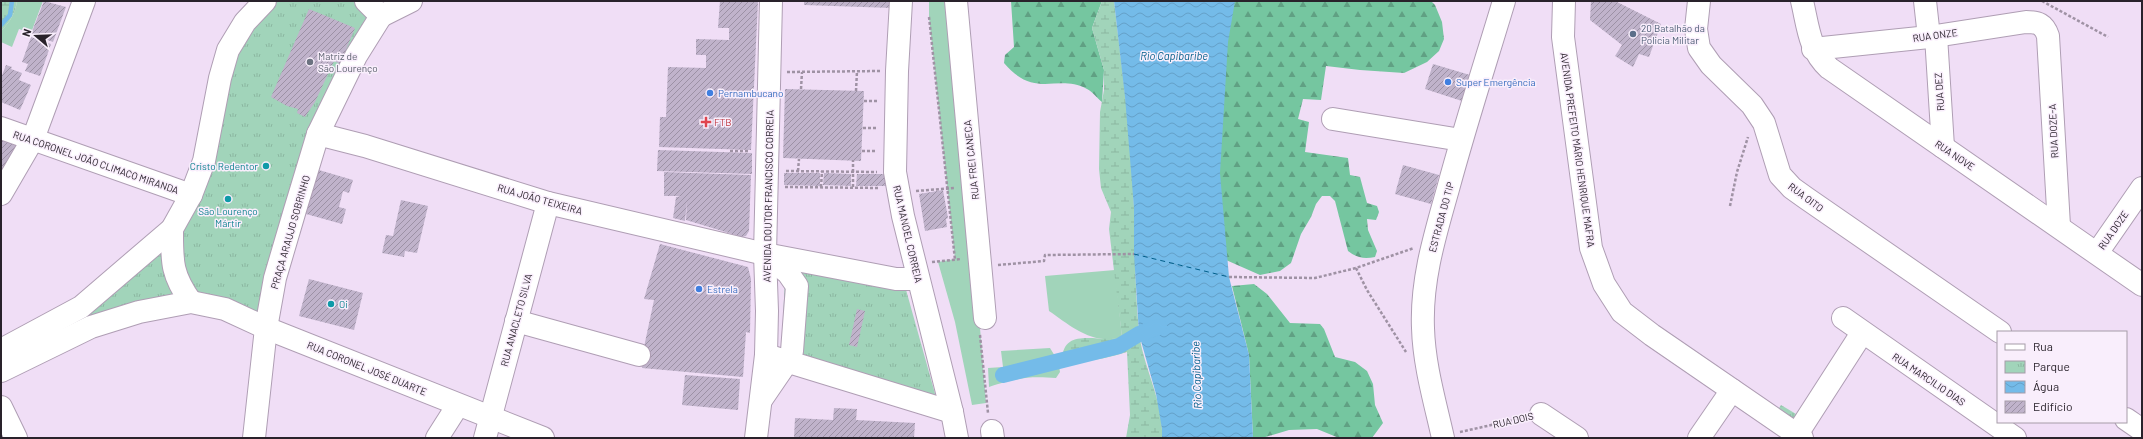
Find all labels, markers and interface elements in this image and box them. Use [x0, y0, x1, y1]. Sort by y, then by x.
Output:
north arrow [16, 16, 56, 56]
place label: 20 Batalhão da Policia Militar [1641, 22, 1705, 46]
street label: RUA ONZE [1912, 26, 1958, 44]
text: N [19, 27, 33, 38]
marker: 20 Batalhão da Policia Militar [1628, 29, 1638, 39]
water label: Rio Capibaribe [1140, 49, 1208, 62]
place label: Matriz de São Lourenço [318, 50, 378, 74]
street label: AVENIDA PREFEITO MÁRIO HENRIQUE MAFRA [1558, 52, 1598, 248]
marker: Matriz de São Lourenço [305, 57, 315, 67]
street label: RUA DEZ [1932, 72, 1946, 112]
place label: Super Emergência [1456, 76, 1536, 88]
marker: Super Emergência [1443, 77, 1453, 87]
place label: Pernambucano [718, 87, 783, 99]
marker: Pernambucano [705, 88, 715, 98]
street label: RUA DOZE-A [2046, 103, 2060, 159]
street label: AVENIDA DOUTOR FRANCISCO CORREIA [760, 110, 776, 282]
place label: FTB [714, 116, 732, 128]
marker: FTB [701, 117, 711, 127]
street label: RUA FREI CANECA [961, 120, 981, 200]
street label: RUA CORONEL JOÃO CLIMACO MIRANDA [12, 128, 180, 196]
street label: RUA NOVE [1933, 137, 1977, 173]
place label: Cristo Redentor [190, 160, 258, 172]
marker: Cristo Redentor [261, 161, 271, 171]
street label: PRAÇA ARAUJO SOBRINHO [268, 174, 312, 290]
street label: ESTRADA DO TIP [1426, 180, 1456, 254]
street label: RUA OITO [1786, 180, 1826, 214]
street label: RUA JOÃO TEIXEIRA [496, 181, 584, 217]
street label: RUA MANOEL CORREIA [891, 184, 925, 284]
marker: São Lourenço Mártir [223, 194, 233, 204]
place label: São Lourenço Mártir [198, 205, 258, 229]
street label: RUA DOZE [2095, 208, 2131, 252]
street label: RUA ANACLETO SILVA [498, 272, 534, 368]
place label: Estrela [707, 283, 738, 295]
marker: Estrela [694, 284, 704, 294]
place label: Oi [339, 298, 348, 310]
marker: Oi [326, 299, 336, 309]
legend [1997, 331, 2127, 423]
street label: RUA CORONEL JOSÉ DUARTE [305, 338, 429, 398]
text: Rua [2033, 339, 2053, 353]
water label: Rio Capibaribe [1188, 341, 1204, 409]
street label: RUA MARCILIO DIAS [1890, 350, 1968, 408]
text: Parque [2033, 359, 2070, 373]
text: Água [2033, 379, 2059, 393]
text: Edifício [2033, 399, 2073, 413]
street label: RUA DOIS [1491, 409, 1535, 431]

